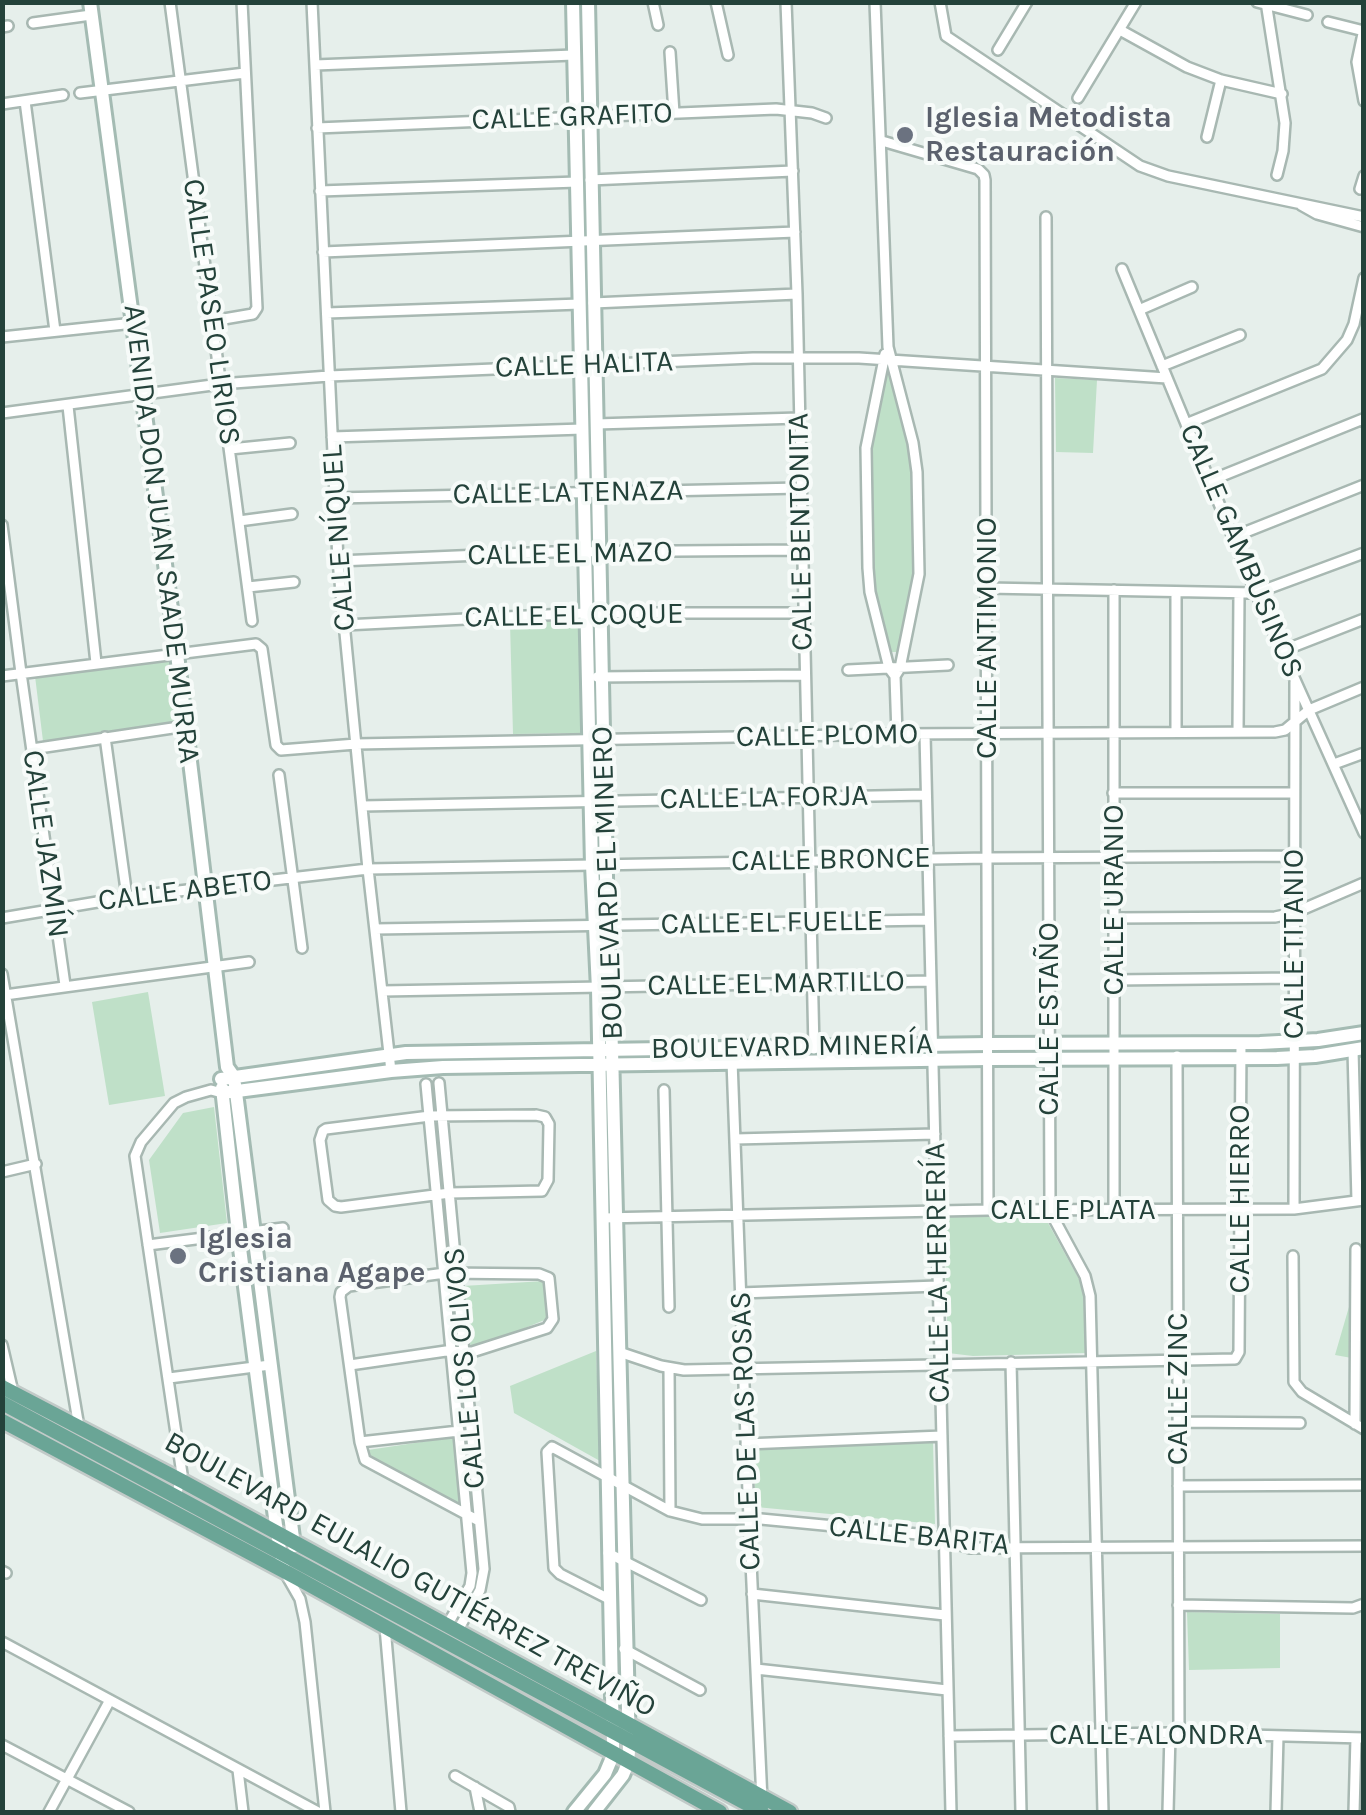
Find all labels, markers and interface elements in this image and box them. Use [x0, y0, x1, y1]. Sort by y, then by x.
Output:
street label: CALLE GRAFITO [471, 96, 673, 138]
place label: Iglesia Metodista Restauración [925, 100, 1172, 170]
marker: Iglesia Metodista Restauración [894, 124, 916, 146]
street label: CALLE PASEO LIRIOS [174, 177, 248, 447]
street label: AVENIDA DON JUAN SAADE MURRA [115, 303, 207, 765]
street label: CALLE HALITA [494, 344, 674, 386]
street label: CALLE BENTONITA [781, 413, 821, 651]
street label: CALLE GAMBUSINOS [1171, 419, 1311, 683]
street label: CALLE NÍQUEL [315, 444, 363, 632]
street label: CALLE LA TENAZA [452, 473, 684, 513]
street label: CALLE ANTIMONIO [969, 517, 1005, 759]
street label: CALLE EL MAZO [467, 534, 673, 574]
street label: CALLE EL COQUE [464, 596, 684, 636]
street label: CALLE PLOMO [735, 716, 919, 756]
street label: BOULEVARD EL MINERO [585, 726, 631, 1040]
street label: CALLE JAZMÍN [14, 748, 76, 940]
street label: CALLE LA FORJA [659, 778, 869, 818]
street label: CALLE URANIO [1096, 804, 1132, 996]
street label: CALLE BRONCE [731, 840, 931, 880]
street label: CALLE TITANIO [1276, 849, 1312, 1039]
street label: CALLE ABETO [96, 862, 274, 920]
street label: CALLE EL FUELLE [660, 903, 884, 943]
street label: CALLE ESTAÑO [1031, 922, 1067, 1116]
street label: CALLE EL MARTILLO [647, 964, 905, 1004]
street label: BOULEVARD MINERÍA [651, 1027, 933, 1067]
street label: CALLE HIERRO [1222, 1104, 1258, 1294]
street label: CALLE LA HERRERÍA [918, 1142, 958, 1404]
street label: CALLE PLATA [990, 1192, 1156, 1228]
place label: Iglesia Cristiana Agape [198, 1221, 425, 1292]
marker: Iglesia Cristiana Agape [167, 1245, 189, 1267]
street label: CALLE LOS OLIVOS [437, 1246, 493, 1490]
street label: CALLE DE LAS ROSAS [723, 1291, 769, 1571]
street label: CALLE ZINC [1160, 1313, 1196, 1465]
street label: BOULEVARD EULALIO GUTIÉRREZ TREVIÑO [158, 1424, 662, 1726]
street label: CALLE BARITA [827, 1509, 1011, 1563]
street label: CALLE ALONDRA [1049, 1717, 1263, 1753]

